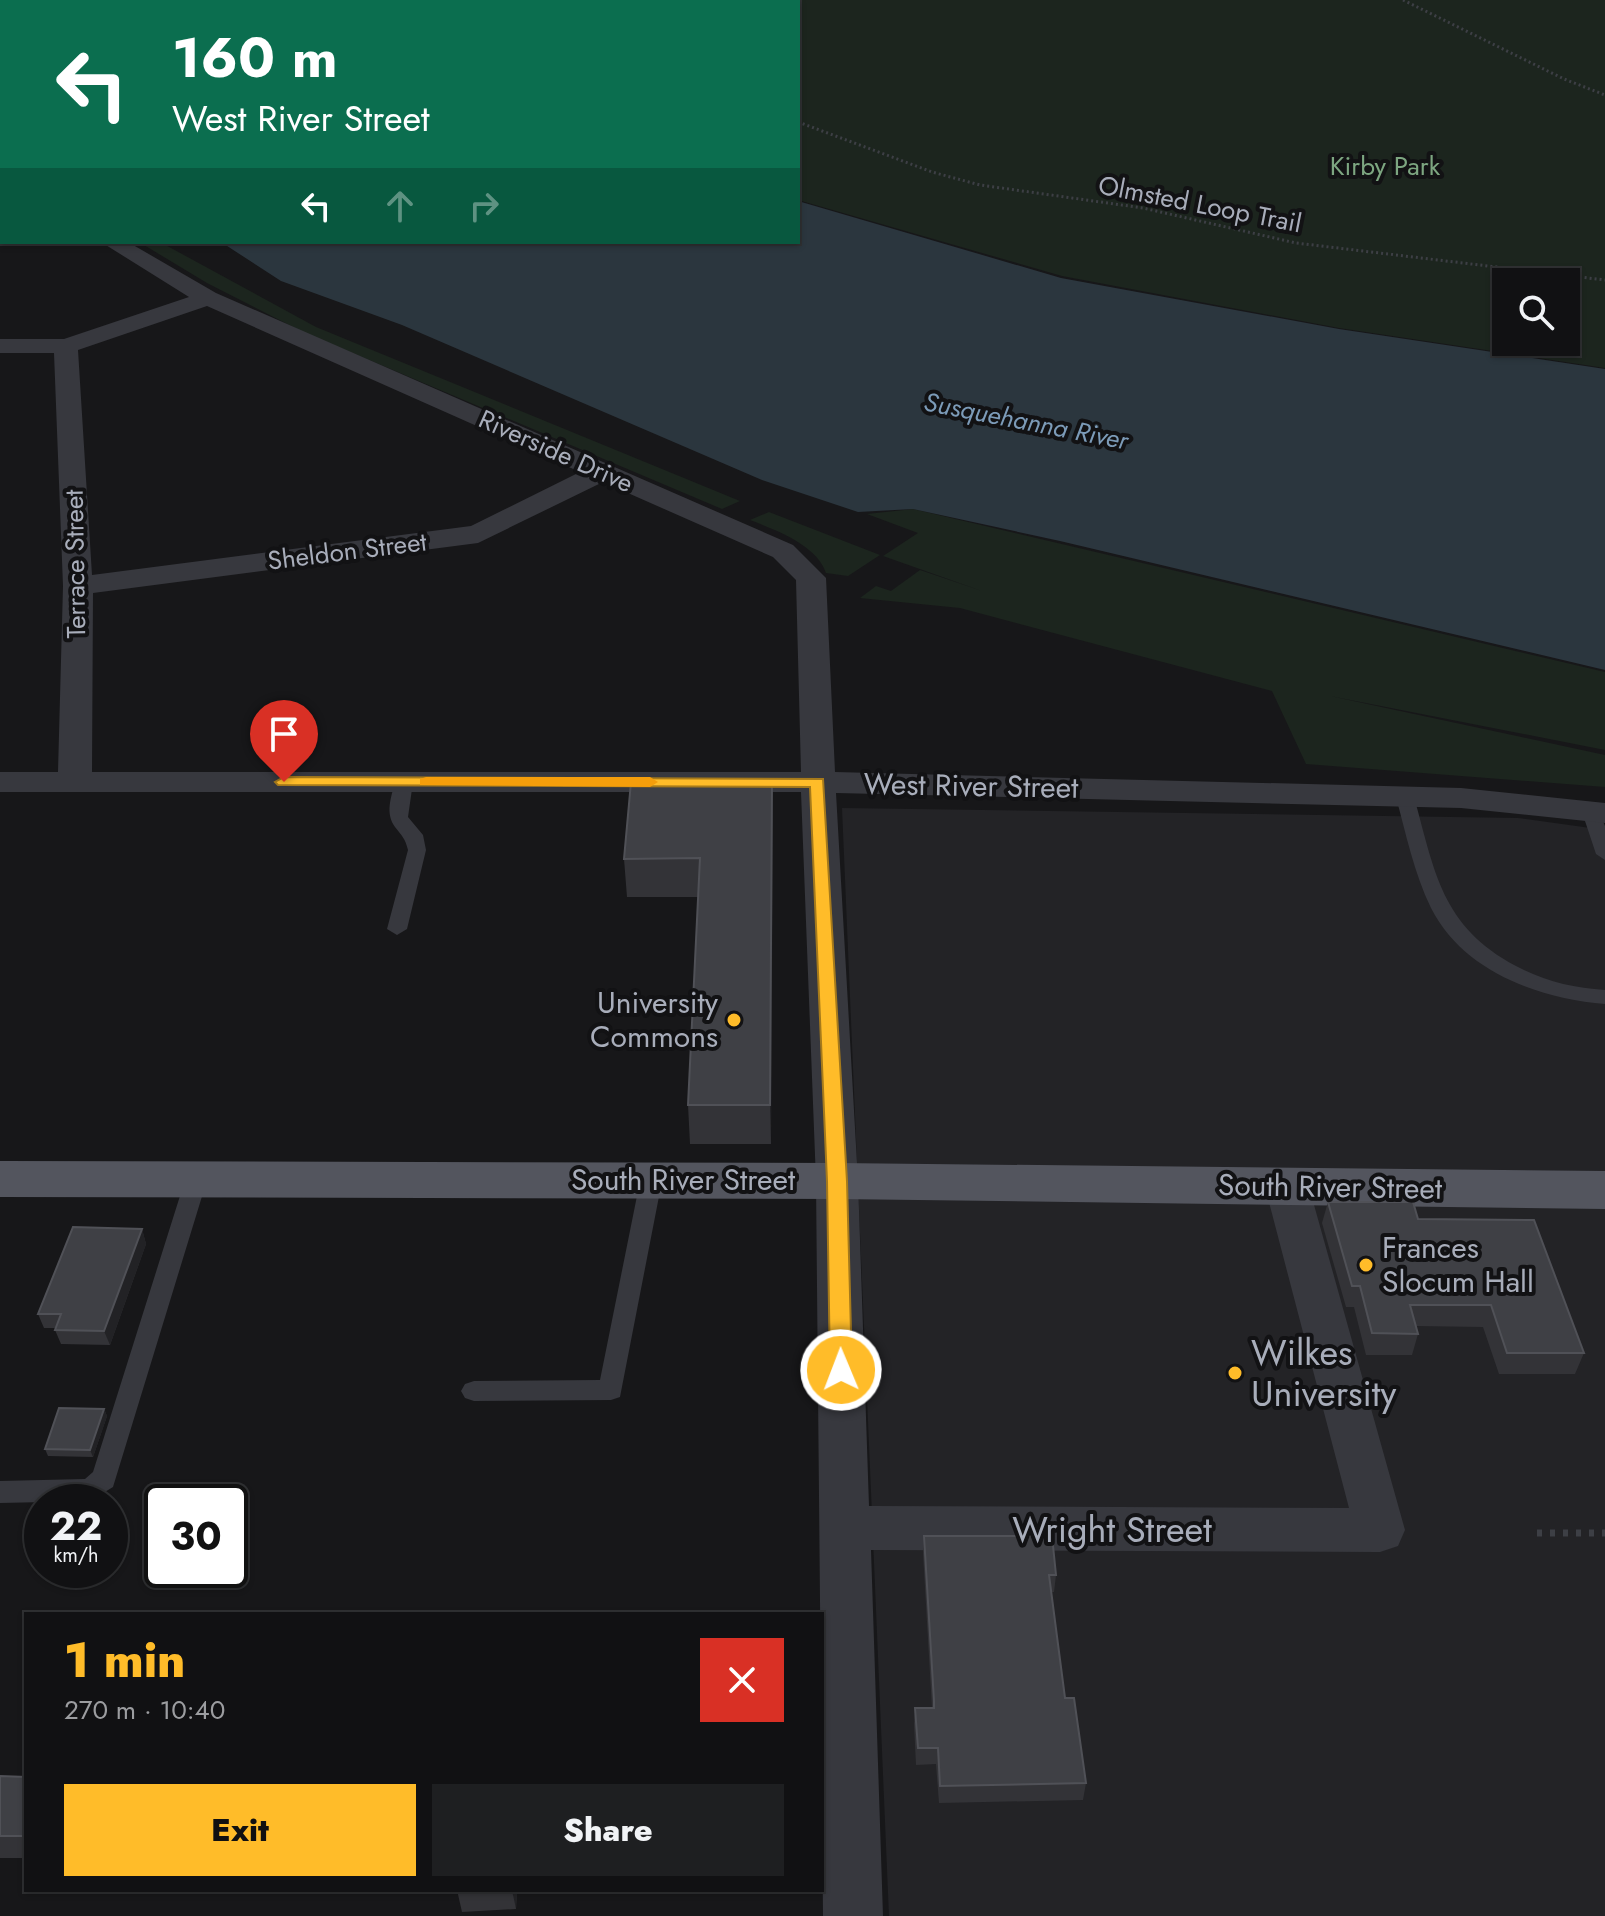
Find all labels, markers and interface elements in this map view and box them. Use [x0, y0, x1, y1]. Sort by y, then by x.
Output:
text: 160 m [172, 17, 338, 98]
icon: left [40, 32, 144, 136]
text: West River Street [172, 92, 430, 144]
park label: Kirby Park [1330, 147, 1441, 185]
street label: Olmsted Loop Trail [1095, 166, 1305, 242]
icon: left [294, 184, 338, 228]
icon: ahead [378, 184, 422, 228]
icon: right [462, 184, 506, 228]
map controls [1492, 268, 1580, 356]
button: search [1492, 268, 1580, 356]
water label: Susquehanna River [921, 383, 1133, 460]
street label: Riverside Drive [473, 400, 639, 502]
street label: Terrace Street [55, 488, 95, 639]
street label: Sheldon Street [265, 522, 429, 580]
pin [250, 700, 318, 782]
icon: arrive [262, 712, 306, 756]
street label: West River Street [863, 762, 1080, 809]
place label: University Commons [590, 981, 719, 1058]
marker: University Commons [725, 1011, 743, 1029]
street label: South River Street [571, 1158, 796, 1201]
street label: South River Street [1218, 1163, 1443, 1210]
place label: Frances Slocum Hall [1382, 1226, 1534, 1303]
marker: Frances Slocum Hall [1357, 1256, 1375, 1274]
place label: Wilkes University [1251, 1326, 1396, 1419]
position arrow [799, 1328, 883, 1412]
marker: Wilkes University [1226, 1364, 1244, 1382]
speed limit sign: 30 [144, 1484, 248, 1588]
text: 22 [50, 1497, 102, 1555]
street label: Wright Street [1012, 1503, 1212, 1555]
text: km/h [53, 1541, 99, 1570]
text: 1 min [64, 1626, 185, 1695]
button: close [700, 1638, 784, 1722]
text: 270 m · 10:40 [64, 1691, 225, 1729]
button: Exit [64, 1784, 416, 1876]
button: Share [432, 1784, 784, 1876]

